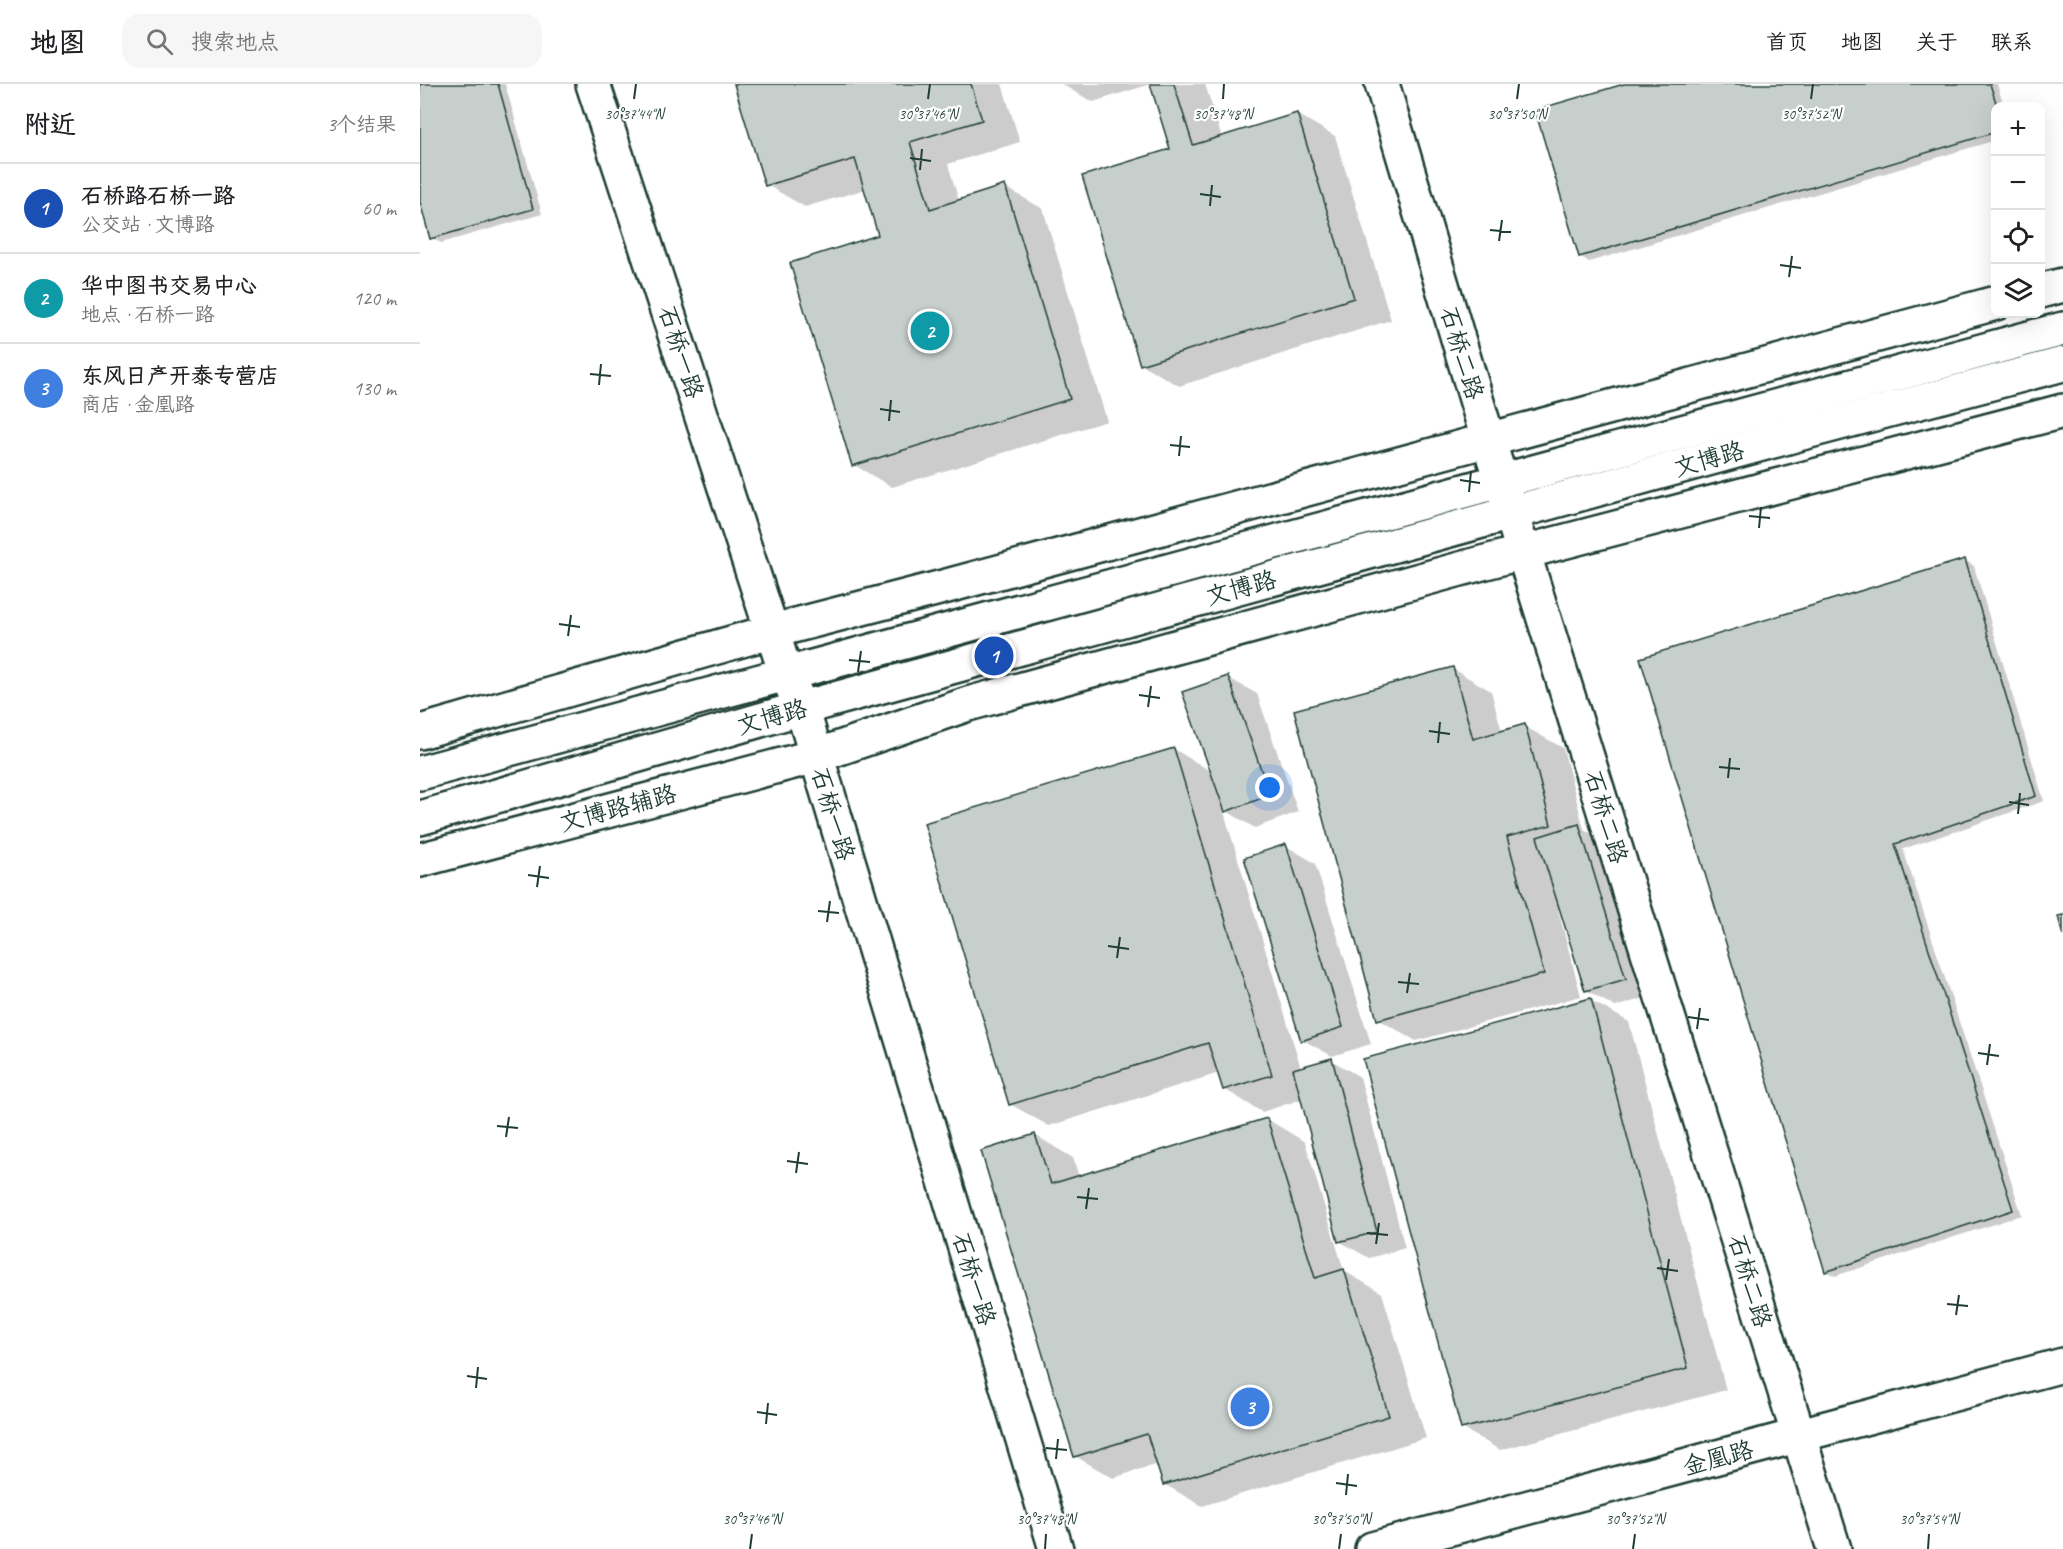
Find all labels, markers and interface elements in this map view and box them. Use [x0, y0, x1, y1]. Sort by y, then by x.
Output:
search box [122, 14, 542, 68]
text: 地图 [30, 25, 86, 60]
icon: search [143, 25, 176, 58]
text: 搜索地点 [191, 28, 279, 56]
text: 首页 [1766, 29, 1808, 55]
text: 地图 [1841, 29, 1883, 55]
text: 关于 [1916, 29, 1958, 55]
text: 联系 [1991, 29, 2033, 55]
map controls [1991, 102, 2045, 318]
button: + [1991, 102, 2045, 156]
text: 30°37'44"N [604, 105, 667, 124]
text: 30°37'46"N [898, 105, 961, 124]
text: 30°37'48"N [1193, 105, 1256, 124]
text: 30°37'50"N [1487, 105, 1550, 124]
text: 30°37'52"N [1781, 105, 1844, 124]
text: 附近 [24, 108, 76, 141]
text: 3个结果 [327, 112, 396, 137]
button: − [1991, 156, 2045, 210]
text: 石桥路石桥一路 [81, 182, 235, 210]
text: 1 [39, 196, 48, 221]
text: 60 m [362, 196, 396, 221]
button: locate [1991, 210, 2045, 264]
text: 公交站 · 文博路 [81, 212, 214, 237]
button: layers [1991, 264, 2045, 318]
text: 华中图书交易中心 [81, 272, 257, 300]
text: 2 [39, 286, 48, 311]
text: 120 m [353, 286, 396, 311]
text: 地点 · 石桥一路 [81, 302, 214, 327]
street label: 石桥一路 [652, 302, 710, 402]
street label: 石桥二路 [1434, 303, 1490, 403]
pin: 2 [910, 308, 950, 354]
text: 东风日产开泰专营店 [81, 362, 279, 390]
text: 3 [39, 376, 48, 401]
text: 130 m [353, 376, 396, 401]
text: 商店 · 金凰路 [81, 392, 194, 417]
street label: 文博路 [1670, 435, 1748, 483]
street label: 文博路 [1202, 564, 1280, 612]
pin: 1 [974, 634, 1014, 678]
street label: 文博路 [733, 693, 811, 741]
street label: 石桥一路 [805, 764, 861, 864]
street label: 石桥二路 [1578, 767, 1634, 867]
your location [1255, 773, 1284, 802]
street label: 文博路辅路 [556, 778, 680, 838]
street label: 石桥一路 [946, 1229, 1002, 1329]
street label: 石桥二路 [1722, 1231, 1778, 1331]
pin: 3 [1230, 1384, 1270, 1430]
street label: 金凰路 [1679, 1434, 1757, 1482]
text: 30°37'46"N [722, 1510, 785, 1529]
text: 30°37'48"N [1016, 1510, 1079, 1529]
text: 30°37'50"N [1311, 1510, 1374, 1529]
text: 30°37'52"N [1605, 1510, 1668, 1529]
text: 30°37'54"N [1899, 1510, 1962, 1529]

